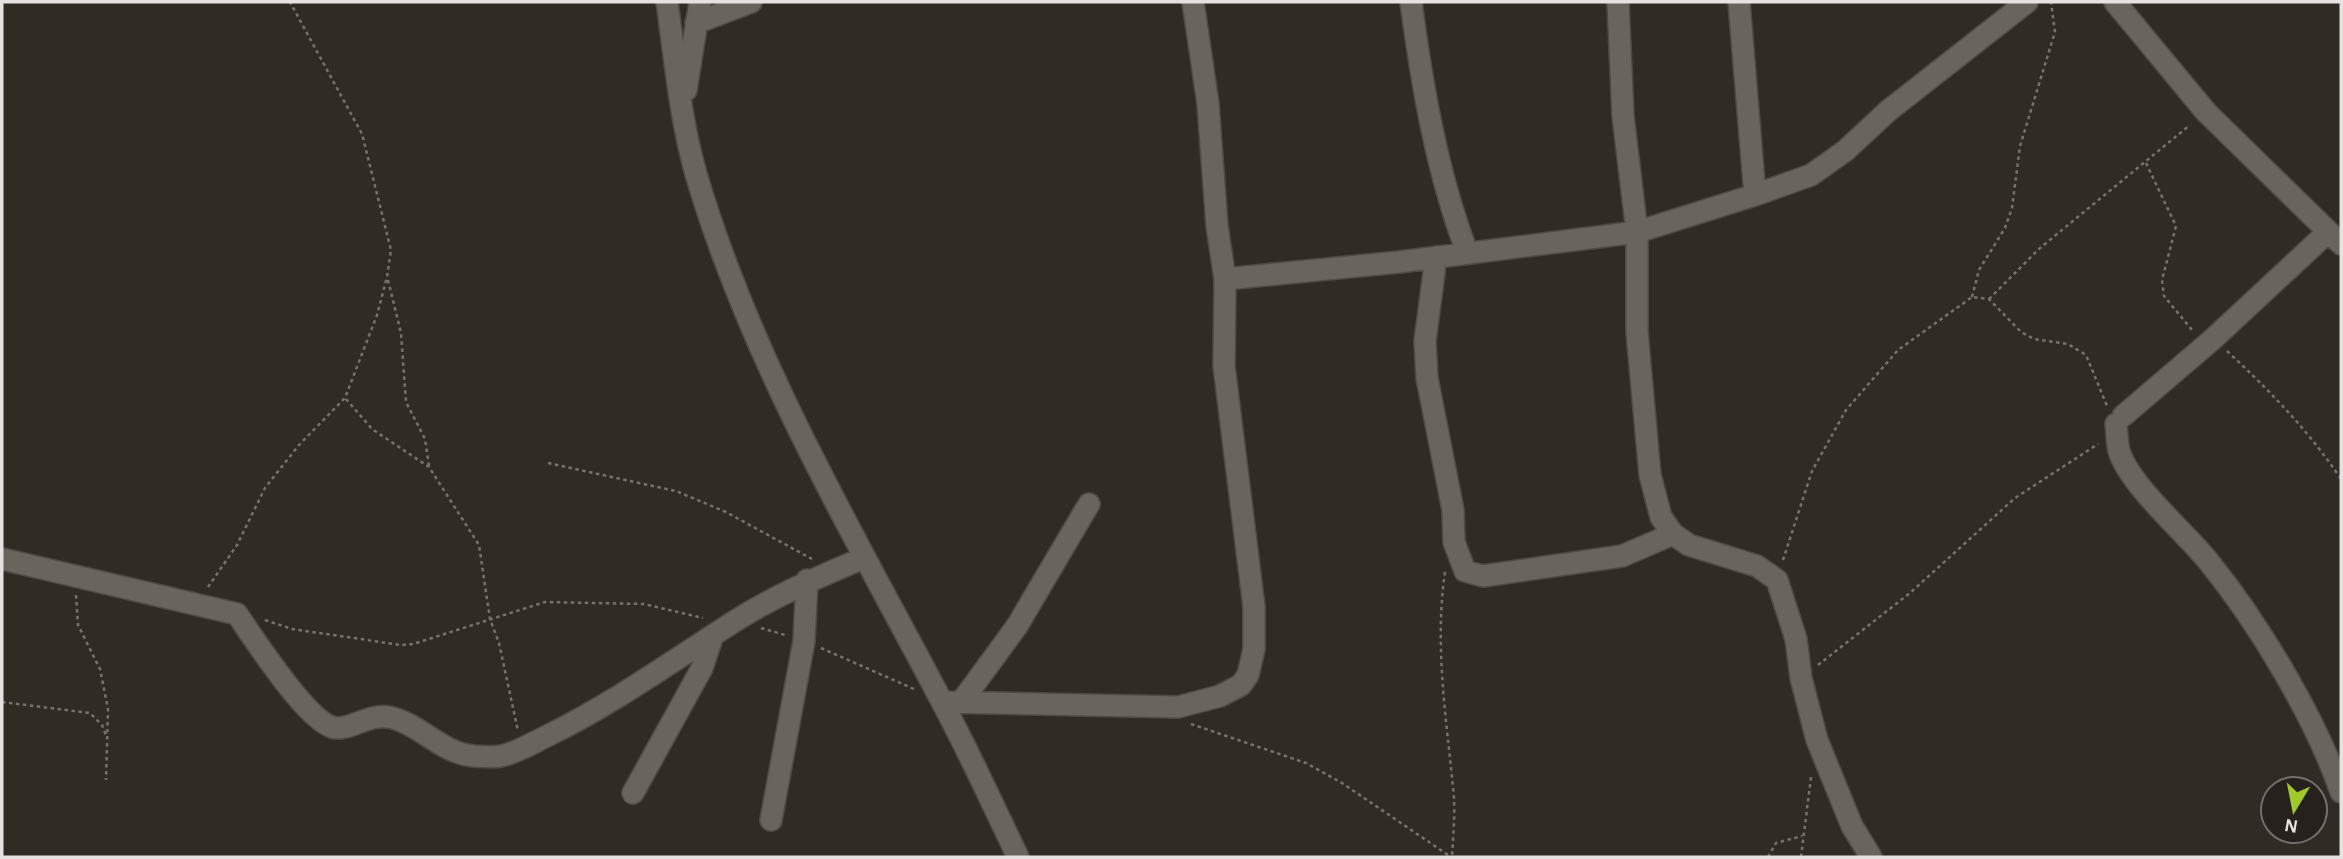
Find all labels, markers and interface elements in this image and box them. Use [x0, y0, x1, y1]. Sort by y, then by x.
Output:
north arrow [2259, 775, 2329, 845]
text: N [2283, 815, 2299, 836]

